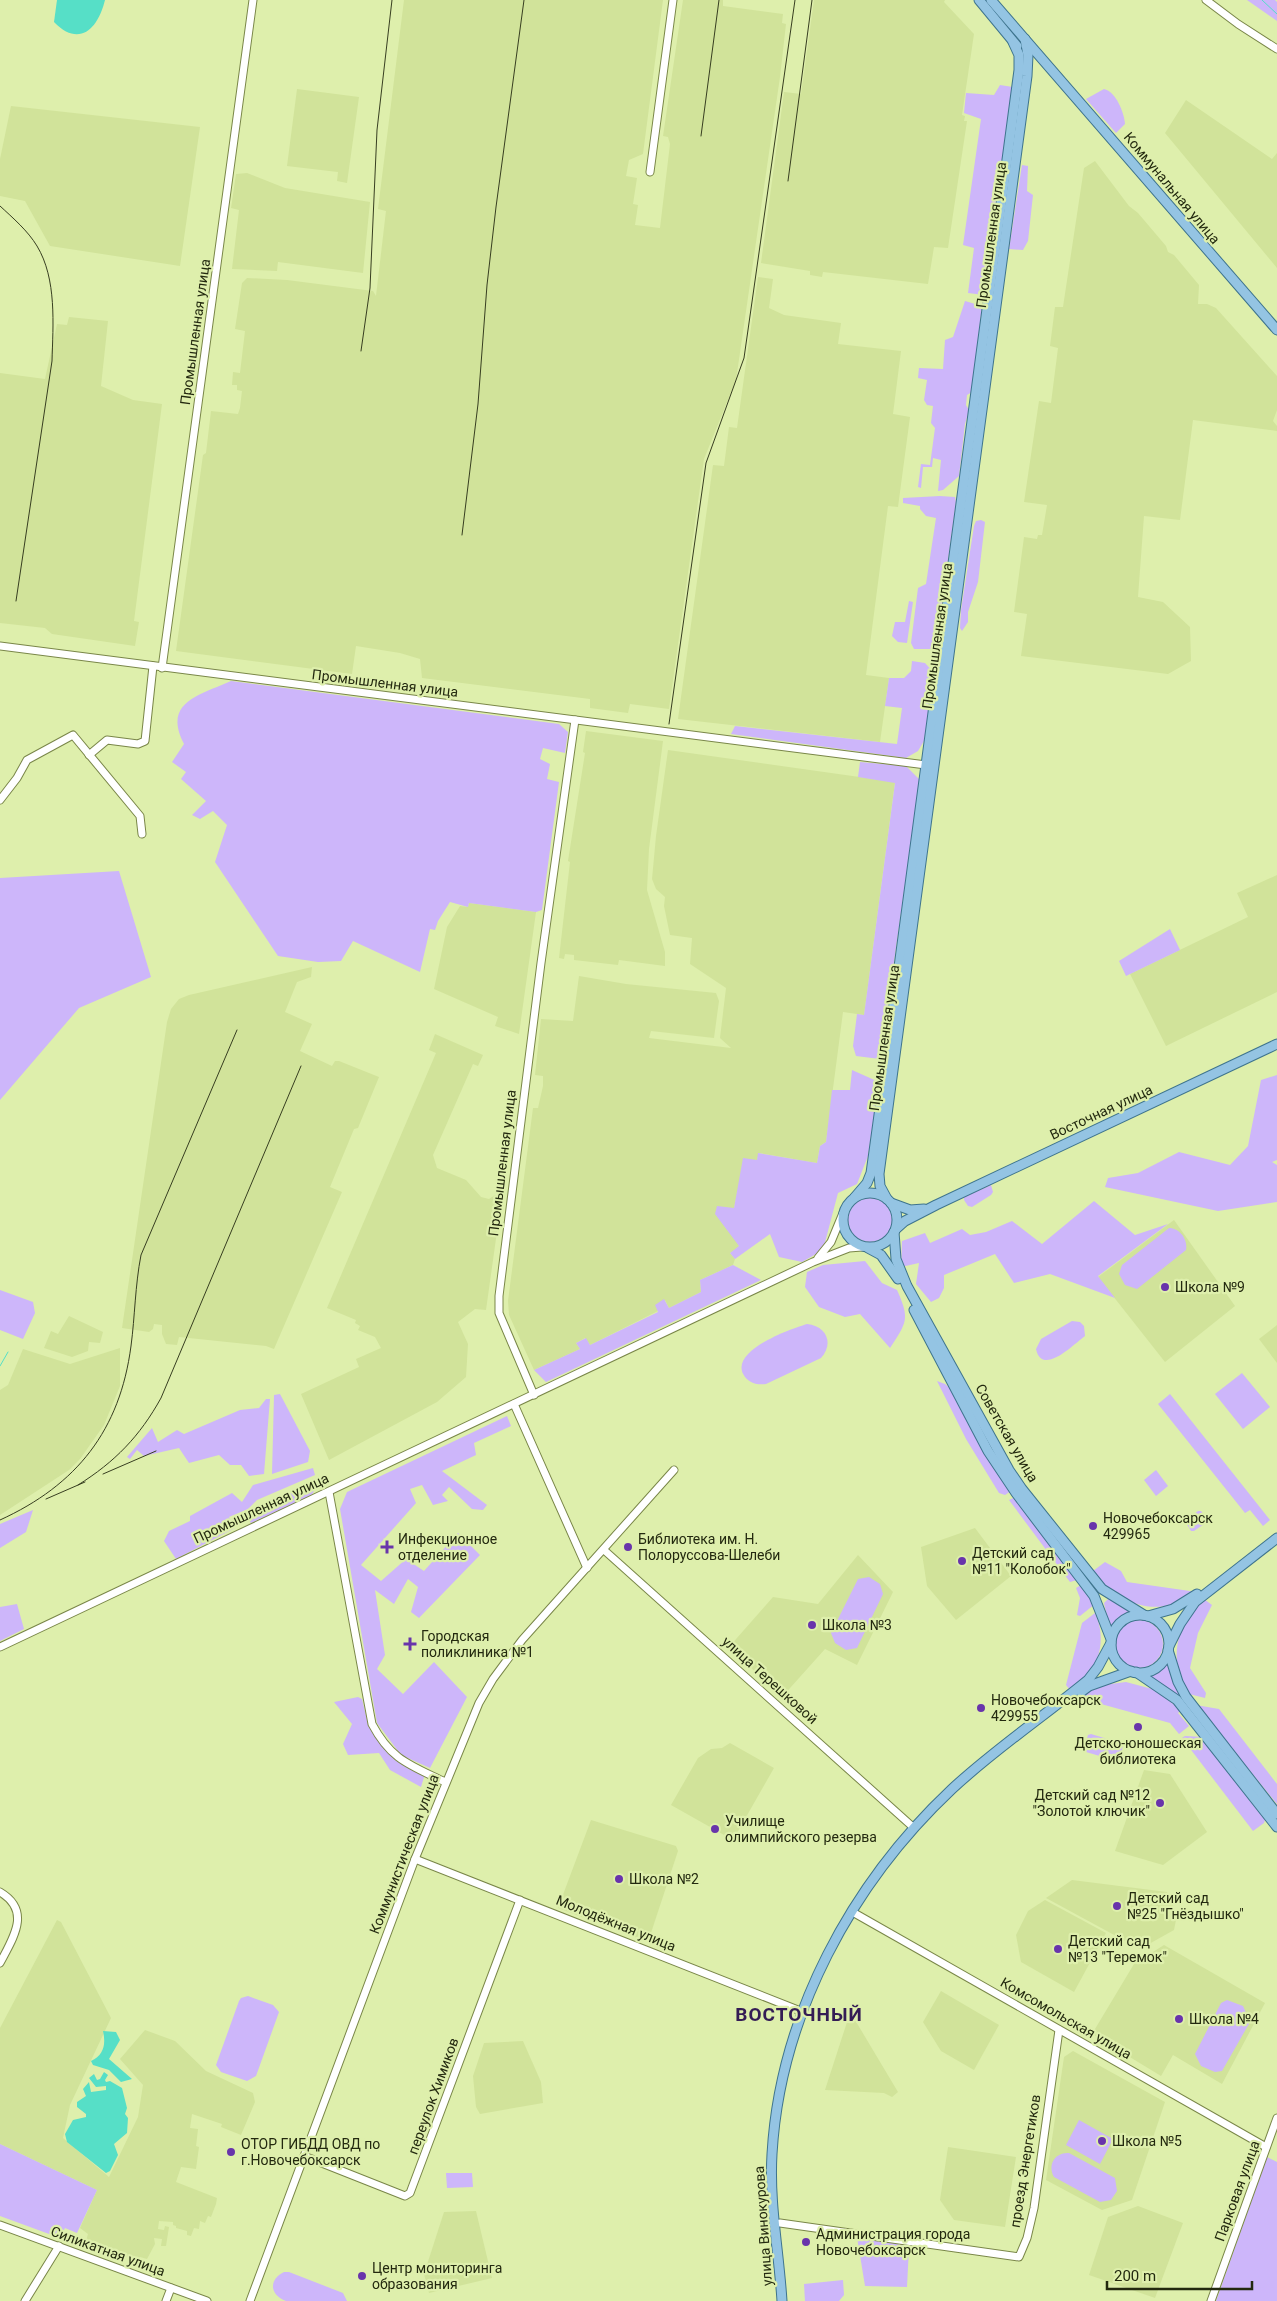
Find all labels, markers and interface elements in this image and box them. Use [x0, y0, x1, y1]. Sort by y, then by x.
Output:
street label: Коммунальная улица [1121, 129, 1223, 247]
street label: Промышленная улица [973, 161, 1009, 309]
street label: Промышленная улица [177, 258, 213, 406]
street label: Промышленная улица [919, 562, 955, 710]
street label: Промышленная улица [311, 666, 459, 700]
street label: Промышленная улица [866, 964, 902, 1112]
street label: Восточная улица [1047, 1081, 1155, 1143]
street label: Промышленная улица [485, 1089, 519, 1237]
place label: Школа №9 [1175, 1279, 1245, 1295]
marker: Школа №9 [1159, 1281, 1171, 1293]
street label: Советская улица [972, 1381, 1042, 1485]
street label: Промышленная улица [191, 1470, 331, 1546]
place label: Новочебоксарск 429965 [1103, 1510, 1213, 1542]
marker: Новочебоксарск 429965 [1087, 1520, 1099, 1532]
place label: Инфекционное отделение [398, 1531, 497, 1563]
place label: Библиотека им. Н. Полоруссова-Шелеби [638, 1531, 780, 1563]
marker: Инфекционное отделение [380, 1540, 394, 1554]
marker: Библиотека им. Н. Полоруссова-Шелеби [622, 1541, 634, 1553]
place label: Детский сад №11 "Колобок" [972, 1545, 1071, 1577]
marker: Детский сад №11 "Колобок" [956, 1555, 968, 1567]
place label: Школа №3 [822, 1617, 892, 1633]
marker: Школа №3 [806, 1619, 818, 1631]
place label: Городская поликлиника №1 [421, 1628, 534, 1660]
street label: улица Терешковой [719, 1633, 821, 1727]
marker: Городская поликлиника №1 [403, 1637, 417, 1651]
place label: Новочебоксарск 429955 [991, 1692, 1101, 1724]
marker: Новочебоксарск 429955 [975, 1702, 987, 1714]
marker: Детско-юношеская библиотека [1132, 1721, 1144, 1733]
place label: Детско-юношеская библиотека [1074, 1735, 1202, 1767]
street label: Коммунистическая улица [366, 1772, 442, 1936]
place label: Детский сад №12 "Золотой ключик" [1033, 1787, 1150, 1819]
marker: Детский сад №12 "Золотой ключик" [1154, 1797, 1166, 1809]
place label: Училище олимпийского резерва [725, 1813, 877, 1845]
marker: Училище олимпийского резерва [709, 1823, 721, 1835]
place label: Школа №2 [629, 1871, 699, 1887]
marker: Школа №2 [613, 1873, 625, 1885]
place label: Детский сад №25 "Гнёздышко" [1127, 1890, 1244, 1922]
street label: Молодёжная улица [554, 1892, 678, 1954]
marker: Детский сад №25 "Гнёздышко" [1111, 1900, 1123, 1912]
place label: Детский сад №13 "Теремок" [1068, 1933, 1167, 1965]
marker: Детский сад №13 "Теремок" [1052, 1943, 1064, 1955]
street label: Комсомольская улица [998, 1974, 1134, 2062]
district label: ВОСТОЧНЫЙ [735, 2003, 863, 2026]
place label: Школа №4 [1189, 2011, 1259, 2027]
marker: Школа №4 [1173, 2013, 1185, 2025]
street label: переулок Химиков [404, 2036, 462, 2156]
street label: проезд Энергетиков [1007, 2093, 1043, 2229]
place label: Школа №5 [1112, 2133, 1182, 2149]
marker: Школа №5 [1096, 2135, 1108, 2147]
place label: ОТОР ГИБДД ОВД по г.Новочебоксарск [241, 2136, 380, 2168]
street label: Парковая улица [1211, 2138, 1263, 2244]
marker: ОТОР ГИБДД ОВД по г.Новочебоксарск [225, 2146, 237, 2158]
street label: улица Винокурова [751, 2165, 775, 2287]
street label: Силикатная улица [49, 2223, 167, 2279]
place label: Администрация города Новочебоксарск [816, 2226, 970, 2258]
marker: Администрация города Новочебоксарск [800, 2236, 812, 2248]
scale bar [1107, 2258, 1252, 2290]
place label: Центр мониторинга образования [372, 2260, 502, 2292]
text: 200 m [1114, 2267, 1156, 2285]
marker: Центр мониторинга образования [356, 2270, 368, 2282]

